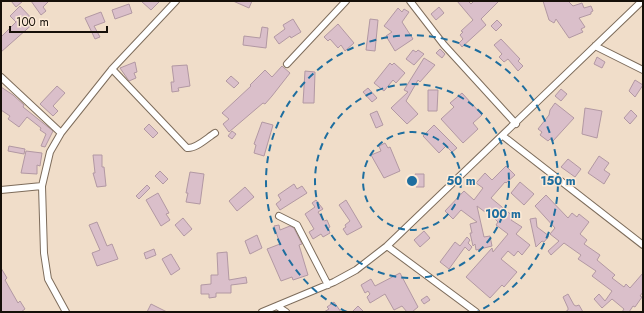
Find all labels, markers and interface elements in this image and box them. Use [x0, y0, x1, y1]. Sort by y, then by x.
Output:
scale bar [10, 8, 107, 34]
text: 100 m [16, 13, 49, 31]
text: 50 m [446, 172, 476, 190]
text: 150 m [540, 172, 576, 190]
centre of rings [405, 174, 419, 188]
text: 100 m [485, 205, 521, 223]

